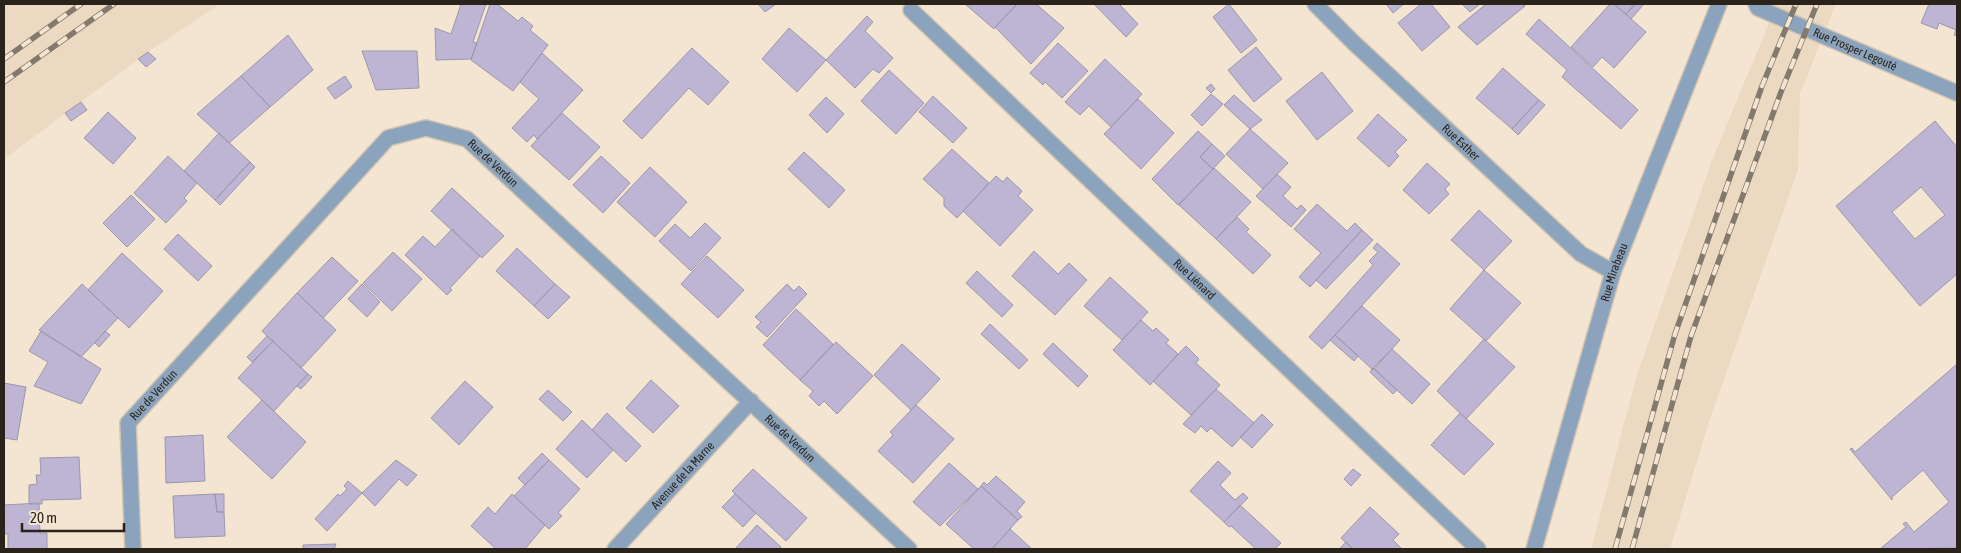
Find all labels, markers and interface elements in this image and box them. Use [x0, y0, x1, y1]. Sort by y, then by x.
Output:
street label: Rue Prosper Legouté [1811, 25, 1899, 74]
street label: Rue Esther [1439, 121, 1483, 164]
street label: Rue de Verdun [465, 136, 521, 190]
street label: Rue Mirabeau [1598, 241, 1631, 303]
street label: Rue Liénard [1171, 256, 1218, 303]
street label: Rue de Verdun [127, 367, 180, 423]
street label: Rue de Verdun [762, 412, 818, 465]
street label: Avenue de la Marne [648, 439, 717, 512]
scale bar [22, 500, 125, 532]
text: 20 m [30, 509, 57, 526]

